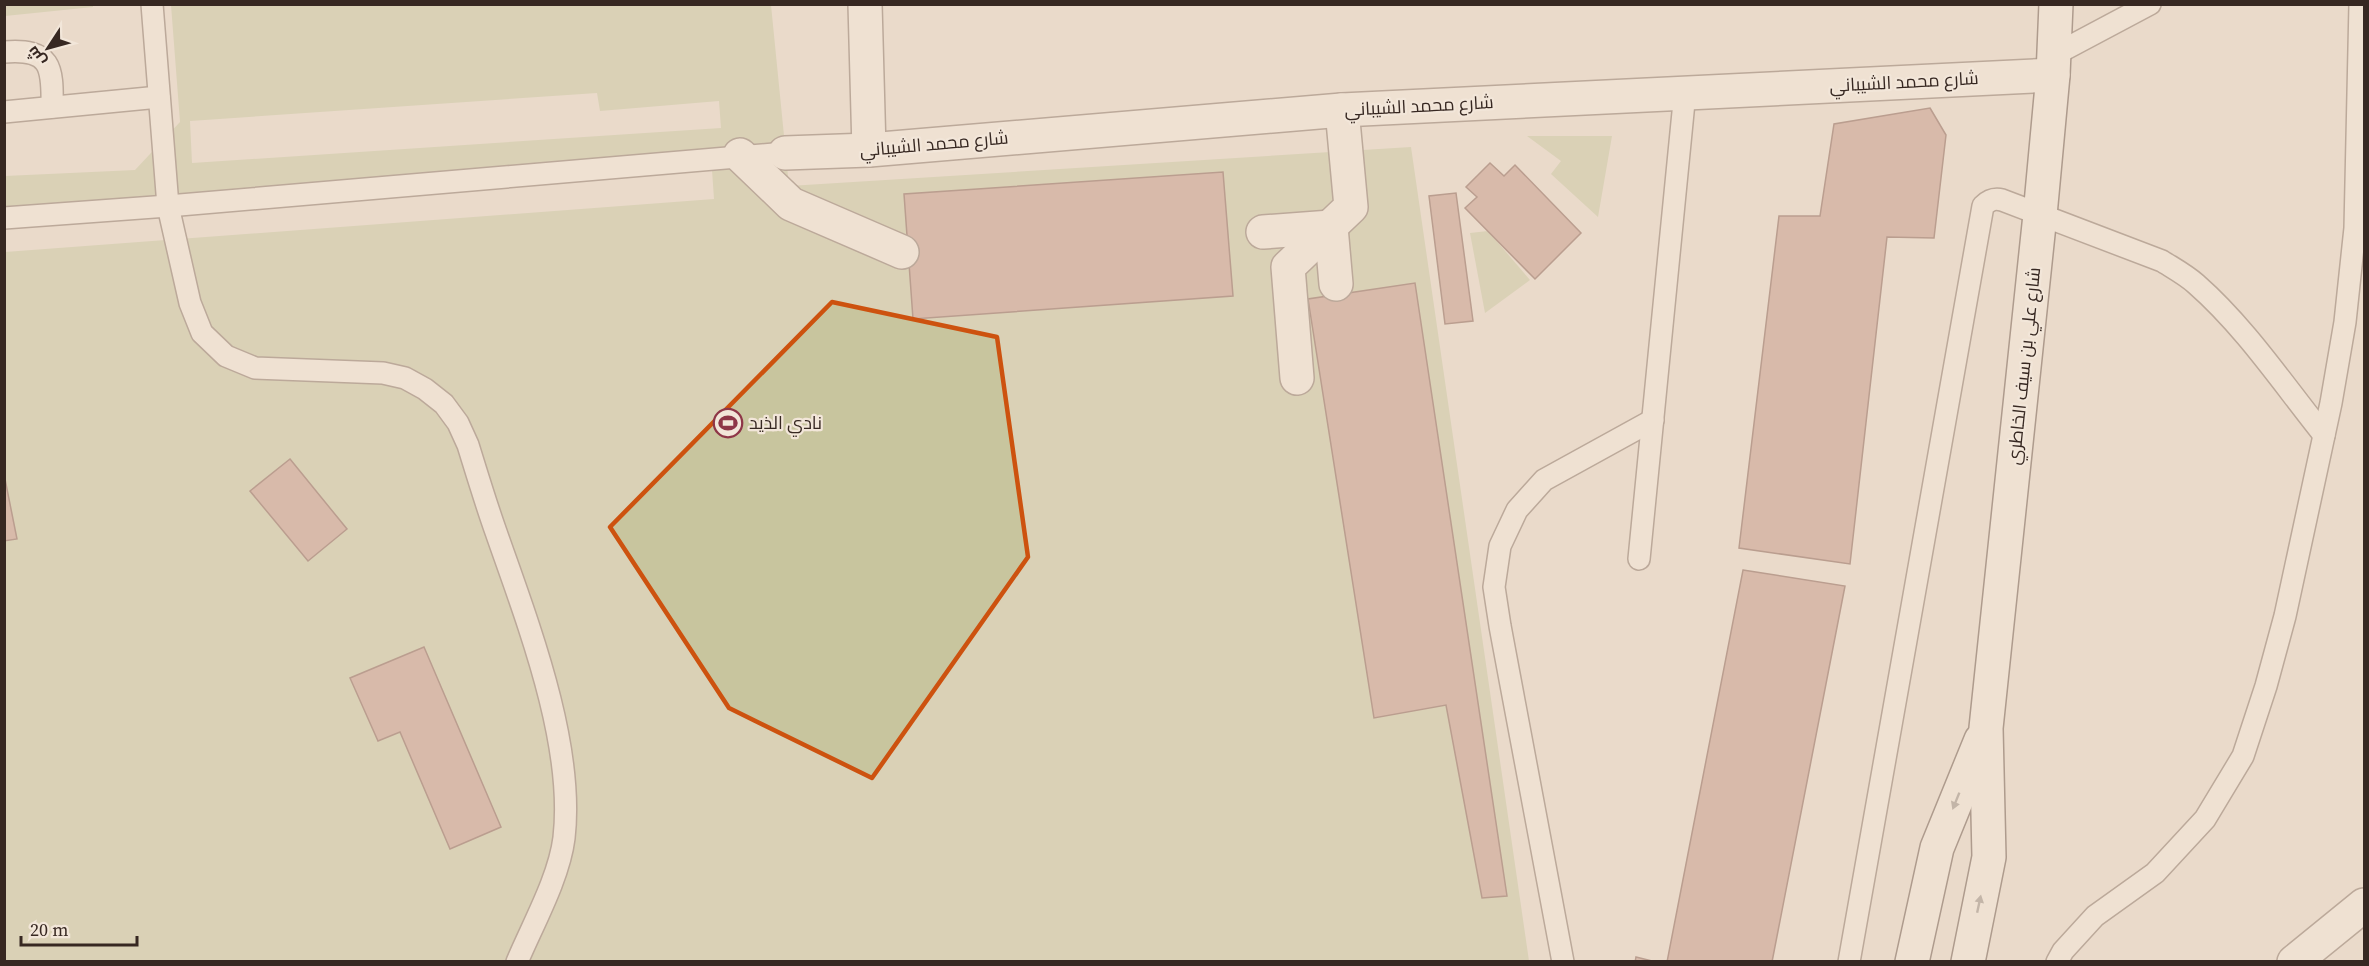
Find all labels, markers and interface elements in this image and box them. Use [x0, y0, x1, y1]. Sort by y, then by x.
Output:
north arrow [18, 18, 78, 78]
text: ش [21, 42, 51, 72]
street label: شارع محمد الشيباني [1829, 65, 1979, 100]
street label: شارع محمد الشيباني [1344, 89, 1494, 124]
street label: شارع محمد الشيباني [858, 125, 1010, 164]
street label: شارع علي بن سيف الخاطري [2001, 266, 2048, 466]
sports icon: نادي الذيد [712, 407, 744, 439]
place label: نادي الذيد [749, 410, 822, 437]
one-way arrow [1951, 793, 1961, 811]
one-way arrow [1975, 895, 1985, 914]
scale bar [21, 909, 136, 947]
text: 20 m [30, 917, 68, 942]

